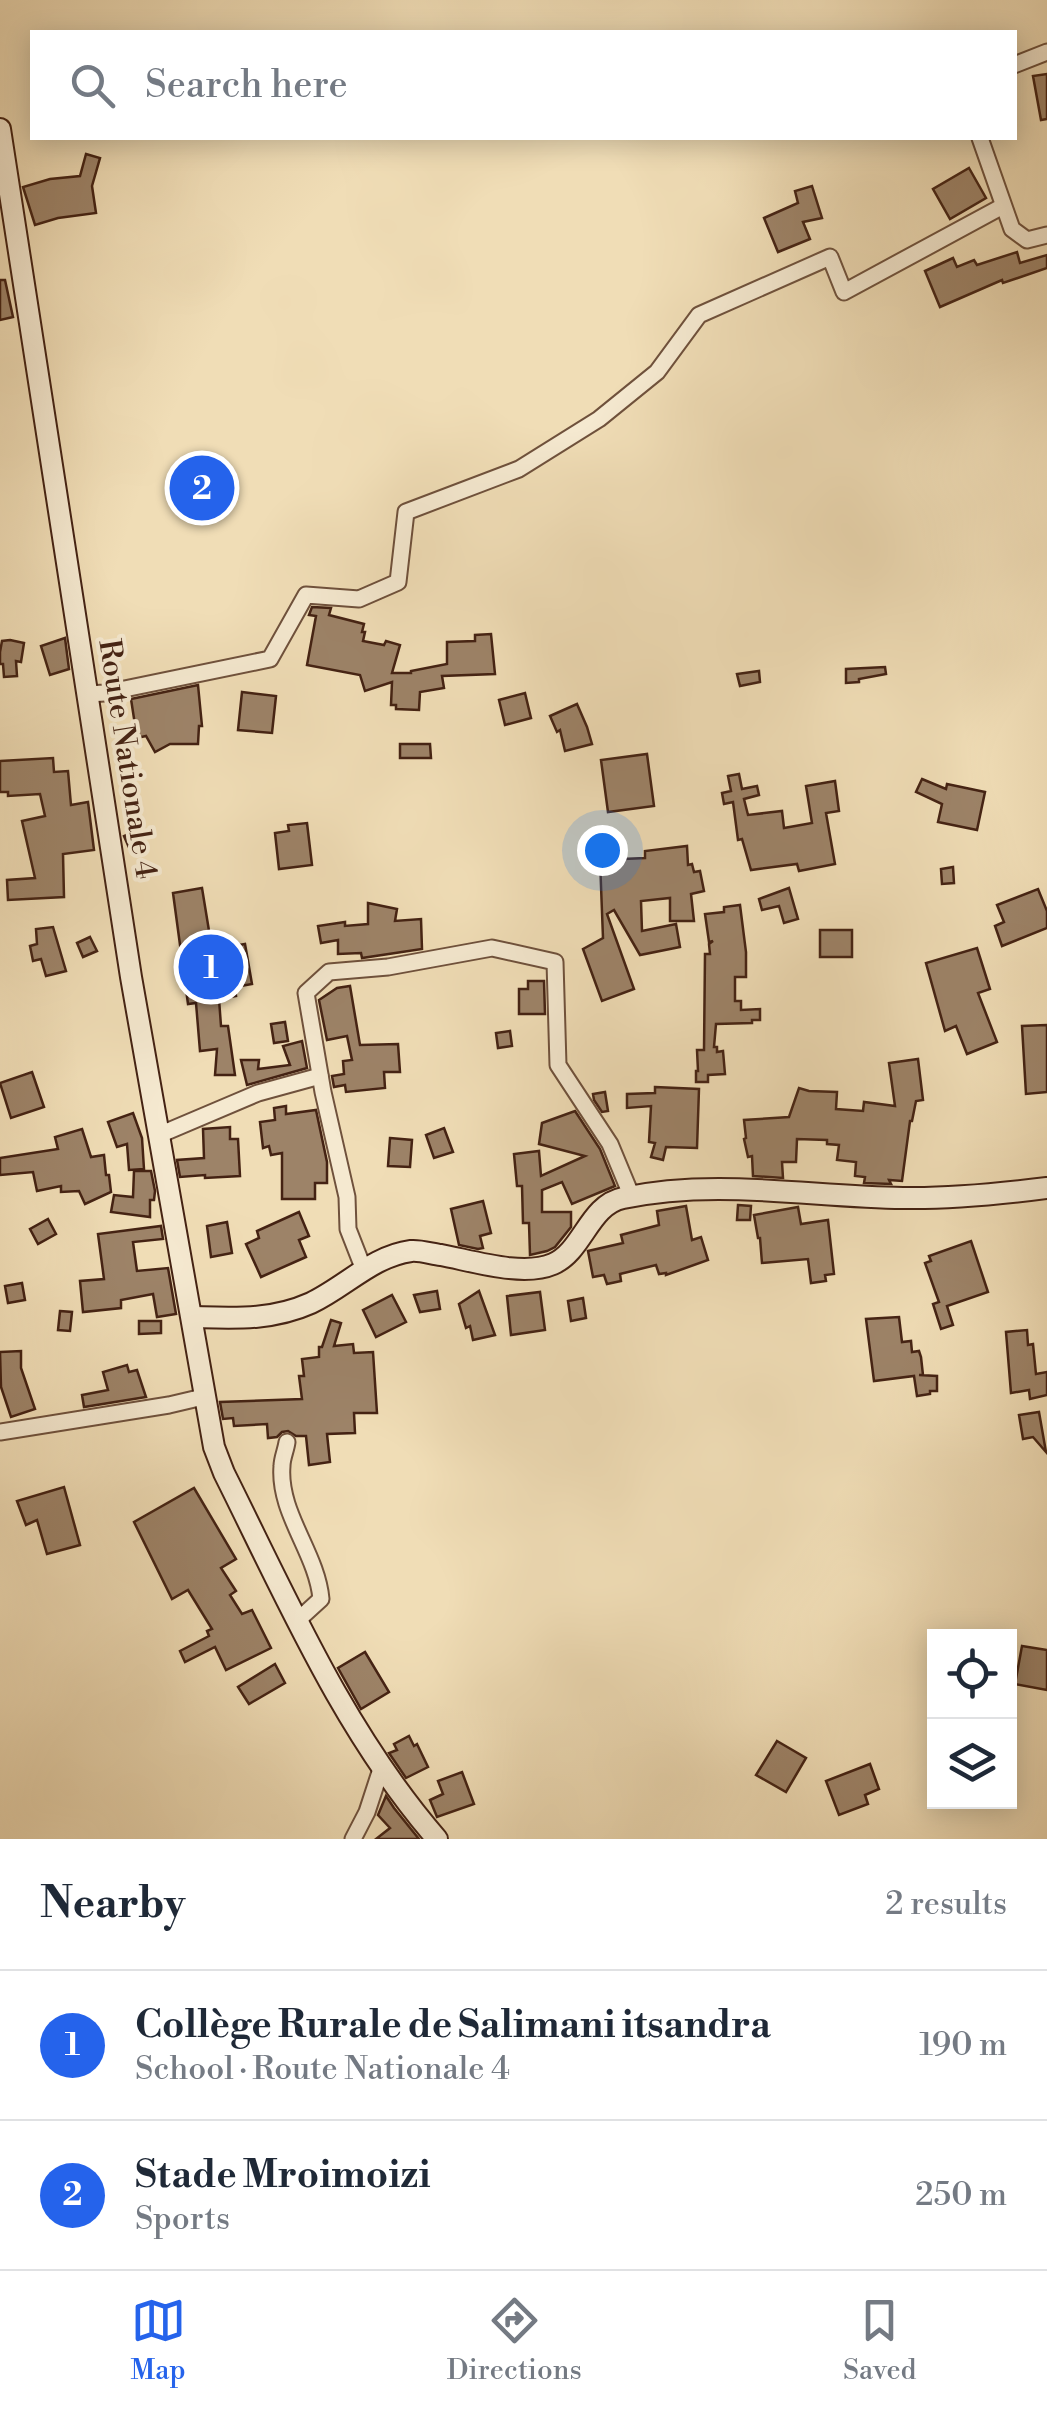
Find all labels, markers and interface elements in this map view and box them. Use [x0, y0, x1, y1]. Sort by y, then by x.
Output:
search box [30, 30, 1017, 140]
icon: search [65, 58, 120, 113]
text: Search here [145, 62, 348, 109]
pin: 2 [170, 450, 234, 526]
street label: Route Nationale 4 [89, 637, 165, 881]
your location [577, 825, 628, 876]
pin: 1 [178, 930, 244, 1004]
map controls [927, 1629, 1017, 1809]
button: locate [927, 1629, 1017, 1719]
button: layers [927, 1719, 1017, 1809]
text: Nearby [40, 1878, 185, 1931]
text: 2 results [885, 1884, 1007, 1924]
text: Collège Rurale de Salimani itsandra [135, 2002, 771, 2049]
text: 1 [65, 2025, 80, 2065]
text: 190 m [919, 2025, 1007, 2065]
text: School · Route Nationale 4 [135, 2049, 510, 2089]
text: Stade Mroimoizi [135, 2152, 431, 2199]
text: 2 [62, 2175, 83, 2215]
text: 250 m [915, 2175, 1007, 2215]
text: Sports [135, 2199, 230, 2239]
tab: Map [131, 2293, 186, 2388]
tab: Directions [447, 2293, 582, 2388]
tab: Saved [843, 2293, 916, 2388]

